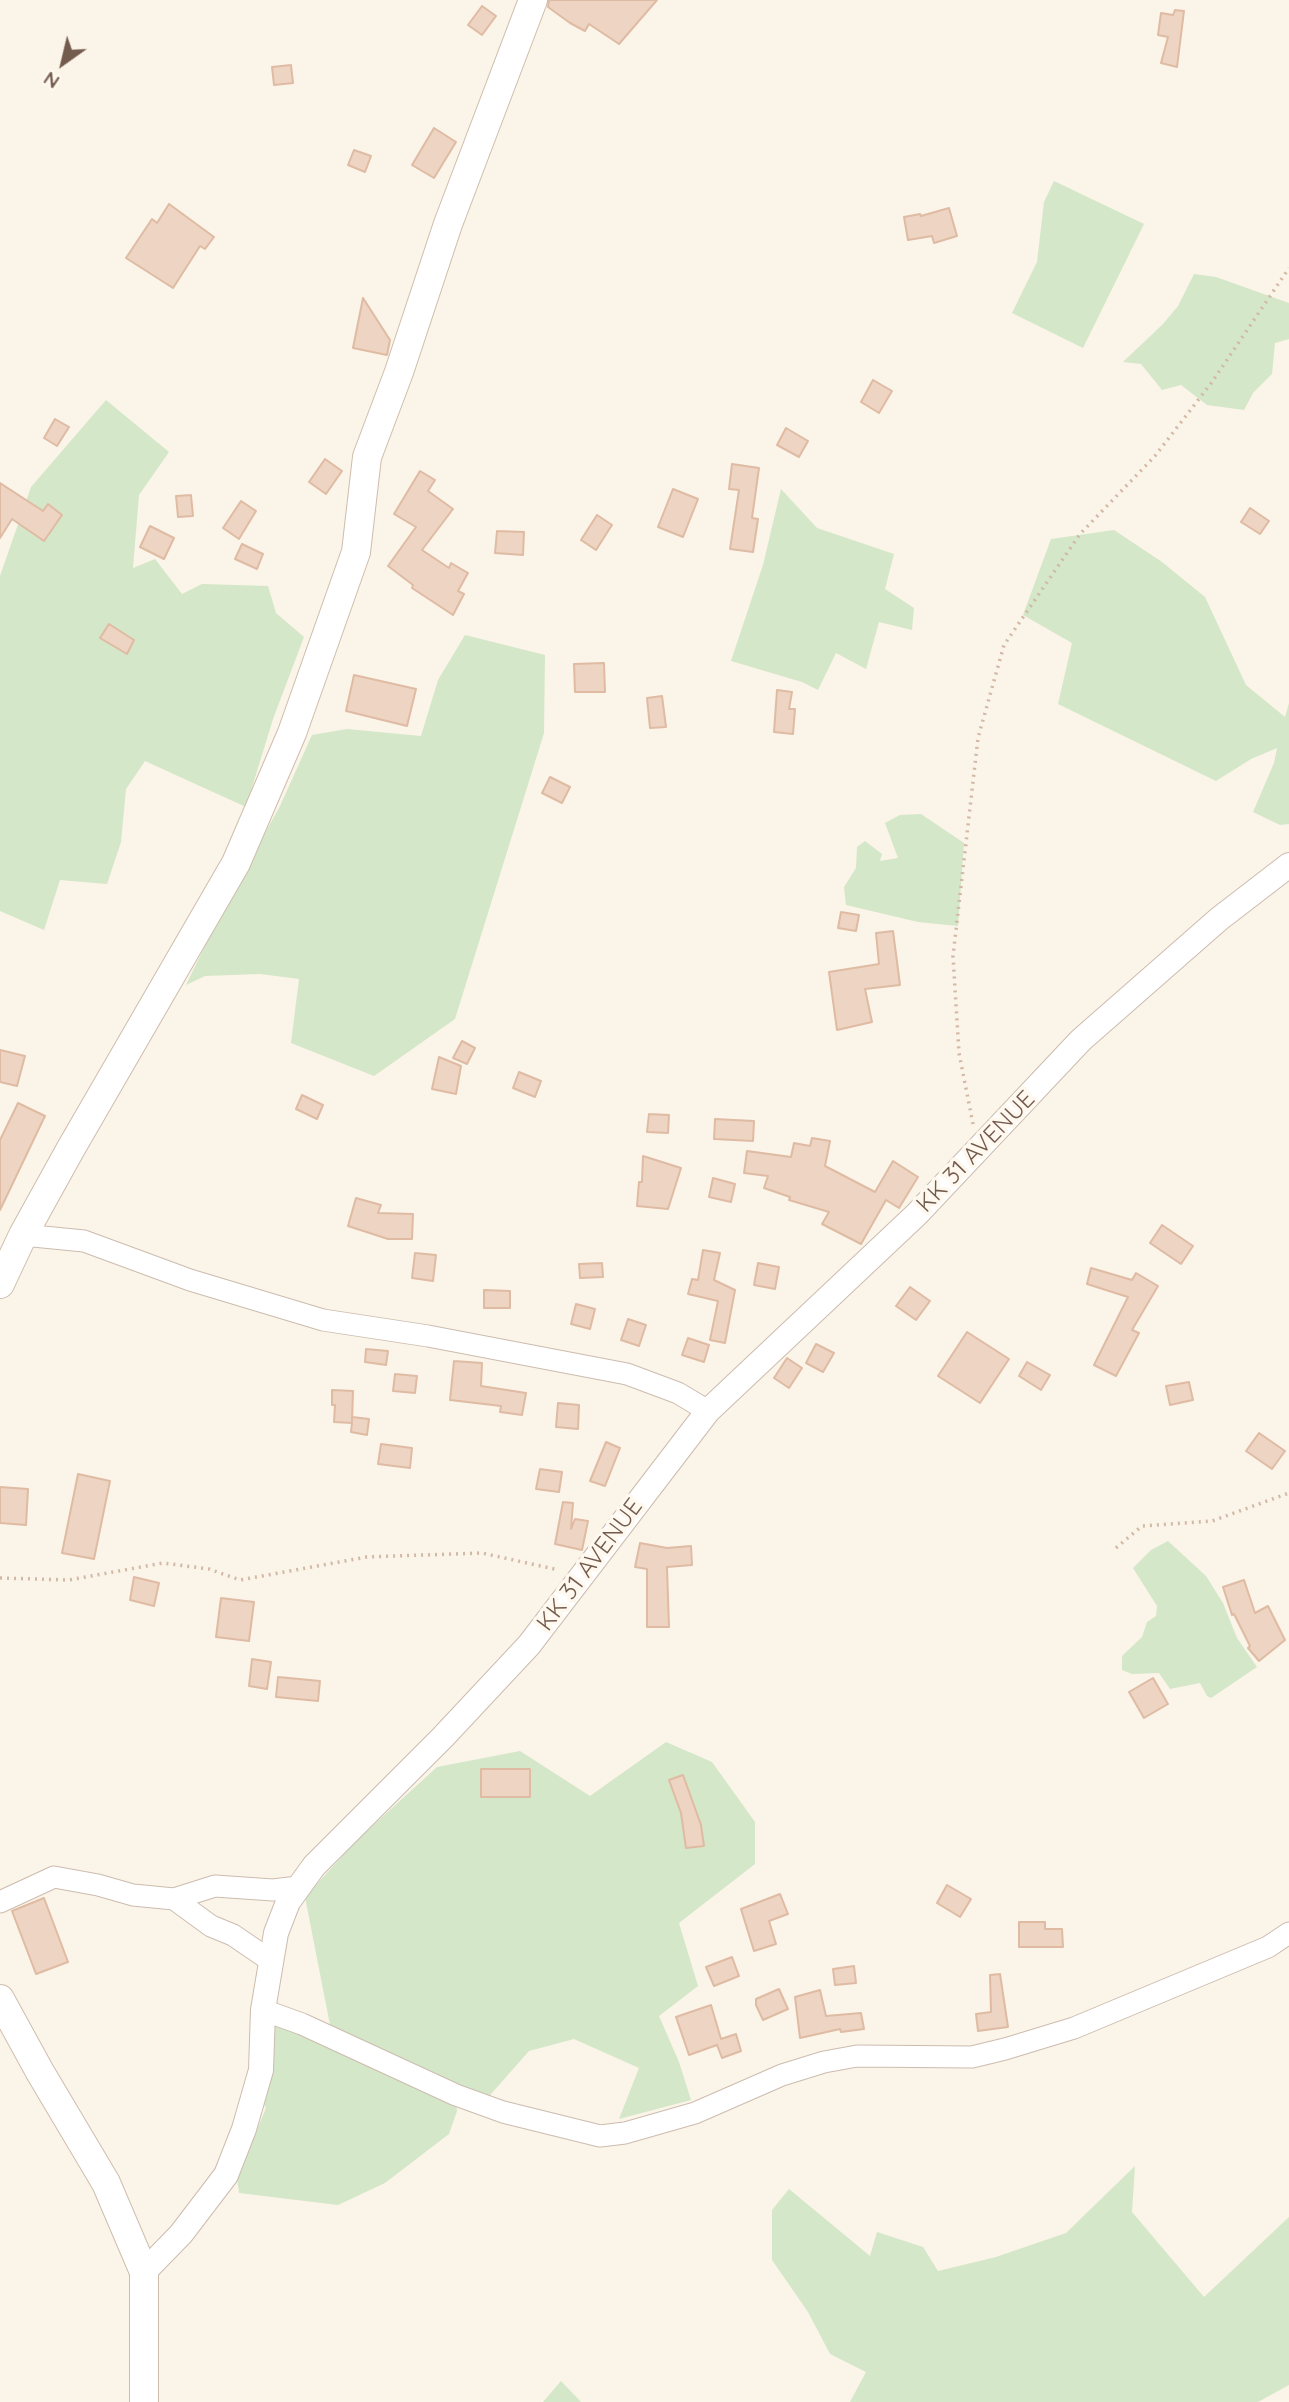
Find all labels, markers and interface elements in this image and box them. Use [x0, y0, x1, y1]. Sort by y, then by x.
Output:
north arrow [28, 28, 98, 98]
text: N [39, 67, 64, 94]
street label: KK 31 AVENUE [911, 1085, 1041, 1219]
street label: KK 31 AVENUE [531, 1493, 649, 1637]

